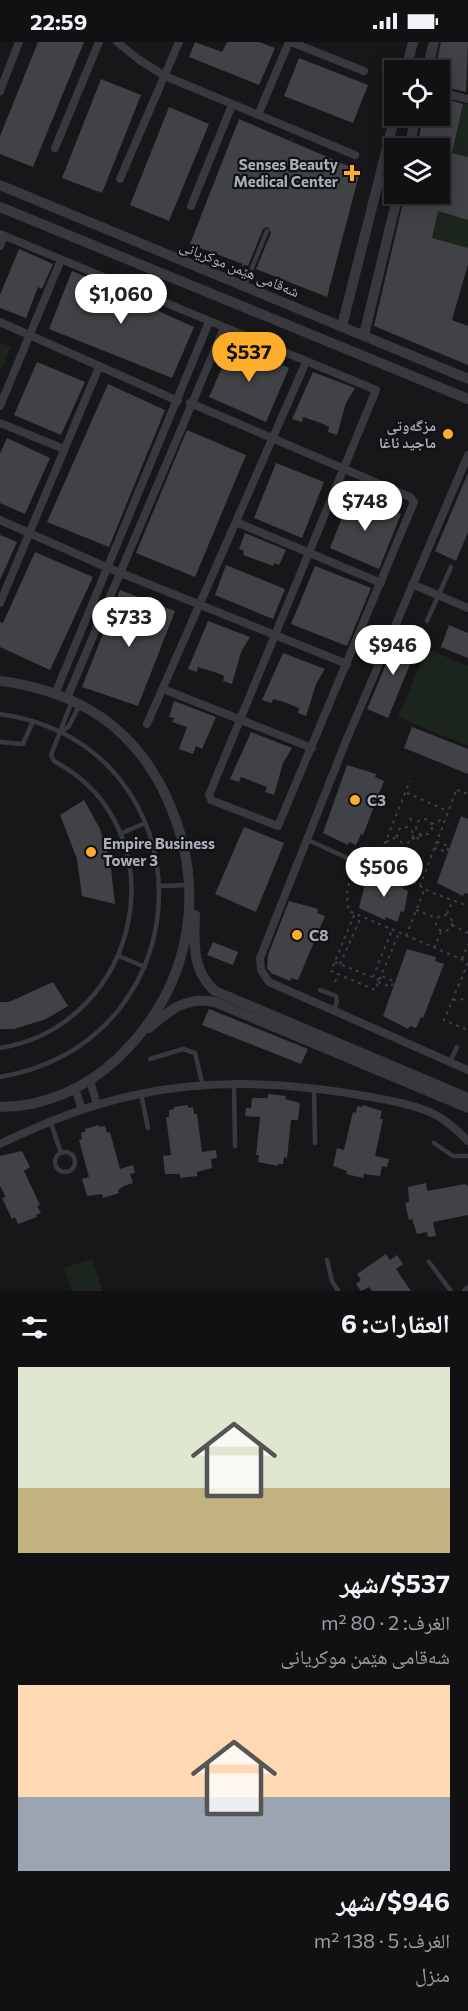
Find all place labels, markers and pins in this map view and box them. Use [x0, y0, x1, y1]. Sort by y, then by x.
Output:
place label: Senses Beauty Medical Center [233, 155, 339, 190]
marker: Senses Beauty Medical Center [343, 164, 361, 182]
pin: $1,060 [72, 274, 170, 325]
pin: $537 [213, 332, 285, 383]
place label: مزگەوتی ماجید ئاغا [379, 416, 436, 451]
marker: مزگەوتی ماجید ئاغا [441, 427, 455, 441]
pin: $748 [329, 481, 401, 532]
pin: $733 [93, 597, 165, 648]
pin: $946 [357, 625, 429, 676]
place label: C3 [367, 791, 386, 809]
marker: C3 [348, 793, 362, 807]
place label: Empire Business Tower 3 [103, 834, 215, 869]
marker: Empire Business Tower 3 [84, 845, 98, 859]
pin: $506 [348, 847, 420, 898]
place label: C8 [309, 926, 329, 944]
marker: C8 [290, 928, 304, 942]

